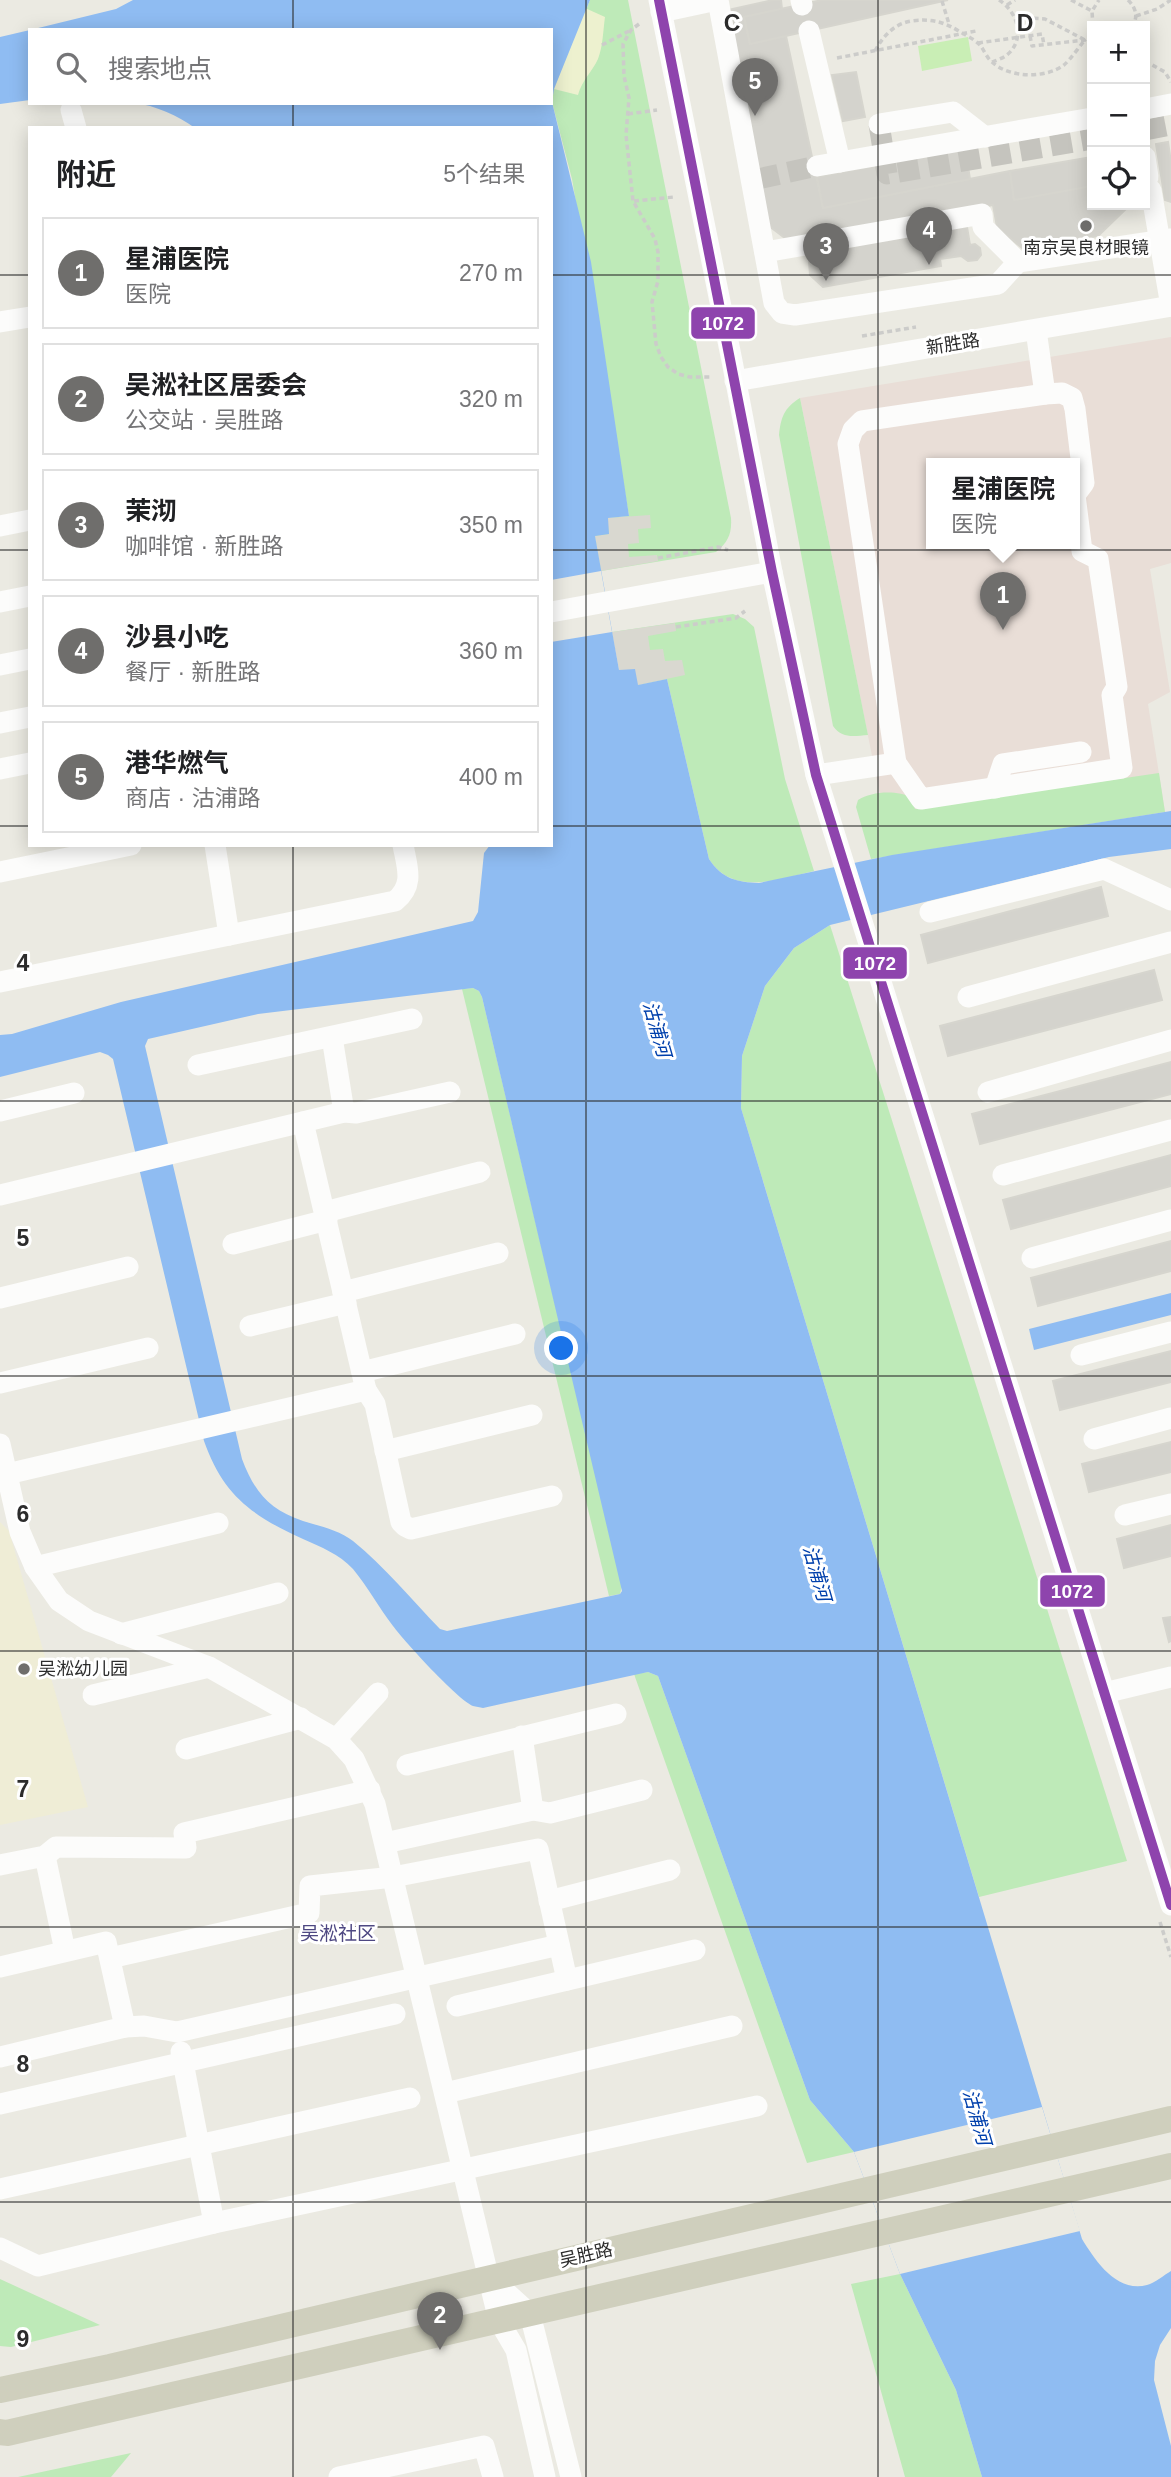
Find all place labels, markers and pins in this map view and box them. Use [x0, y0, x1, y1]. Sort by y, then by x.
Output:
pin: 5 [732, 58, 778, 116]
pin: 4 [906, 207, 952, 265]
marker: 南京吴良材眼镜 [1078, 218, 1094, 234]
pin: 3 [803, 223, 849, 281]
place label: 南京吴良材眼镜 [1023, 238, 1149, 258]
pin: 1 [980, 572, 1026, 630]
place label: 吴淞幼儿园 [38, 1659, 128, 1679]
marker: 吴淞幼儿园 [16, 1661, 32, 1677]
pin: 2 [417, 2292, 463, 2350]

